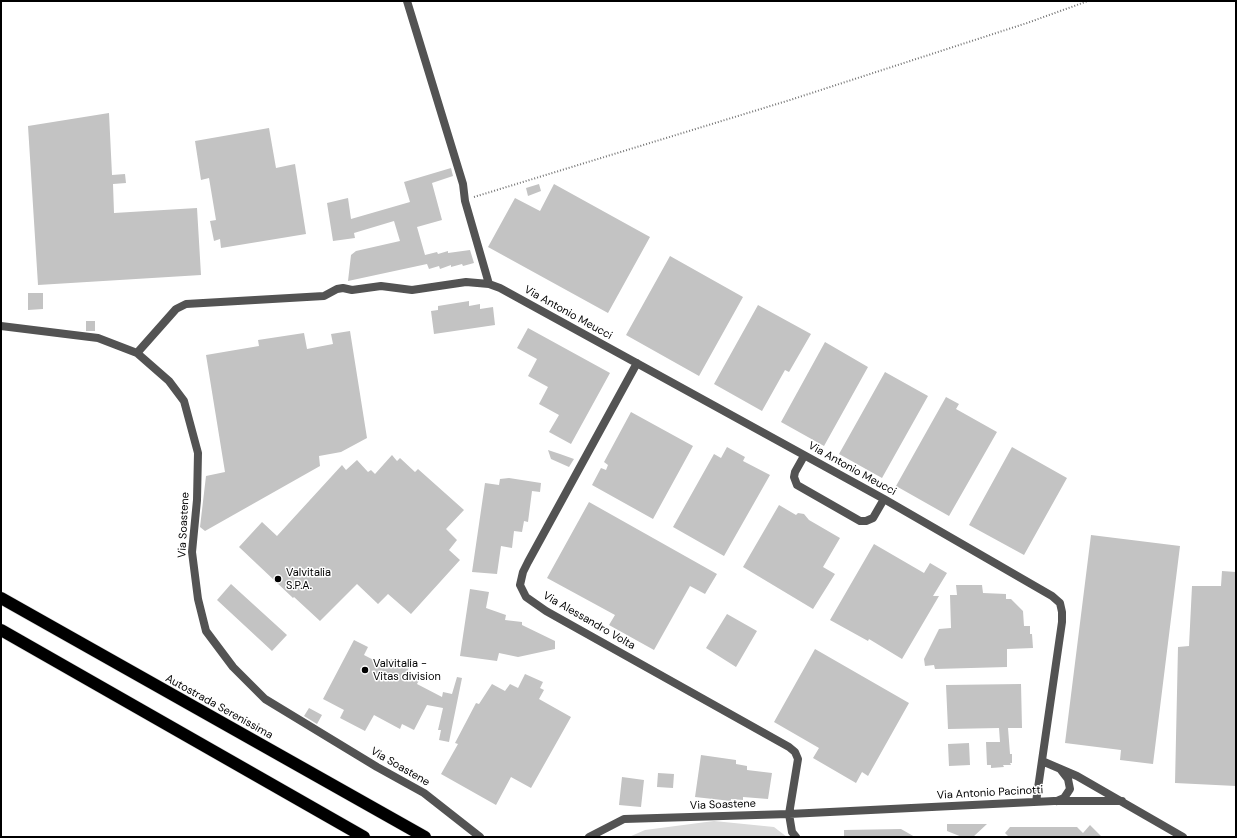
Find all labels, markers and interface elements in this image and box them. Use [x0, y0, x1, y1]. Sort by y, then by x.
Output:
street label: Via Antonio Meucci [522, 283, 614, 343]
street label: Via Antonio Meucci [806, 439, 898, 499]
street label: Via Soastene [176, 492, 192, 558]
place label: Valvitalia S.P.A. [286, 566, 331, 592]
marker: Valvitalia S.P.A. [273, 574, 283, 584]
street label: Via Alessandro Volta [541, 589, 637, 653]
place label: Valvitalia - Vitas division [373, 657, 441, 683]
marker: Valvitalia - Vitas division [360, 665, 370, 675]
street label: Autostrada Serenissima [163, 672, 275, 742]
street label: Via Soastene [368, 745, 432, 789]
street label: Via Antonio Pacinotti [936, 784, 1044, 802]
street label: Via Soastene [690, 797, 756, 813]

